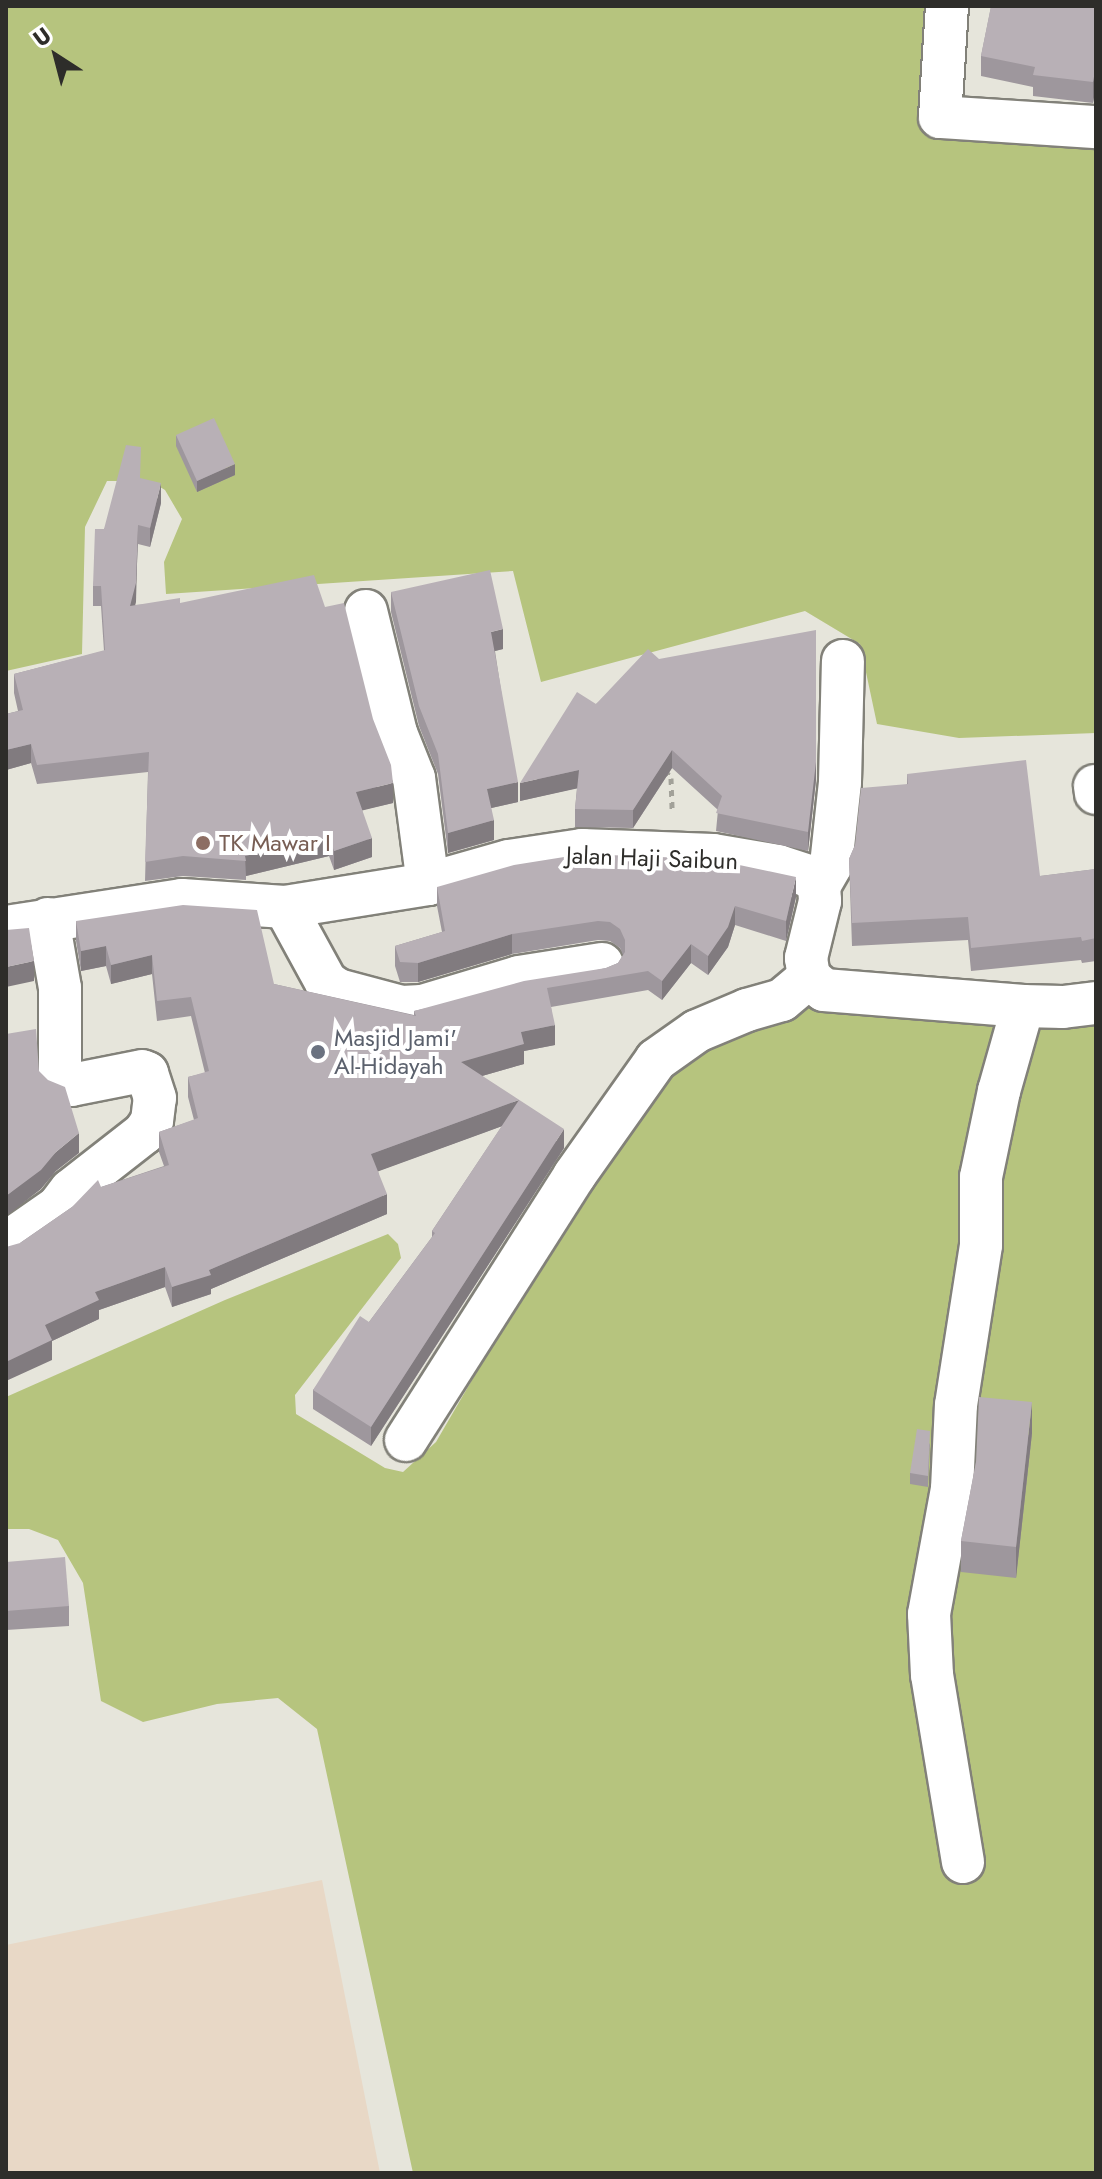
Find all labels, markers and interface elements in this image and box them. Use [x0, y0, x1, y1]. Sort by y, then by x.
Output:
north arrow [16, 16, 96, 96]
text: U [26, 19, 58, 54]
place label: TK Mawar I [219, 829, 331, 857]
marker: TK Mawar I [194, 834, 212, 852]
street label: Jalan Haji Saibun [565, 841, 739, 875]
place label: Masjid Jami' Al-Hidayah [334, 1024, 457, 1080]
marker: Masjid Jami' Al-Hidayah [309, 1043, 327, 1061]

